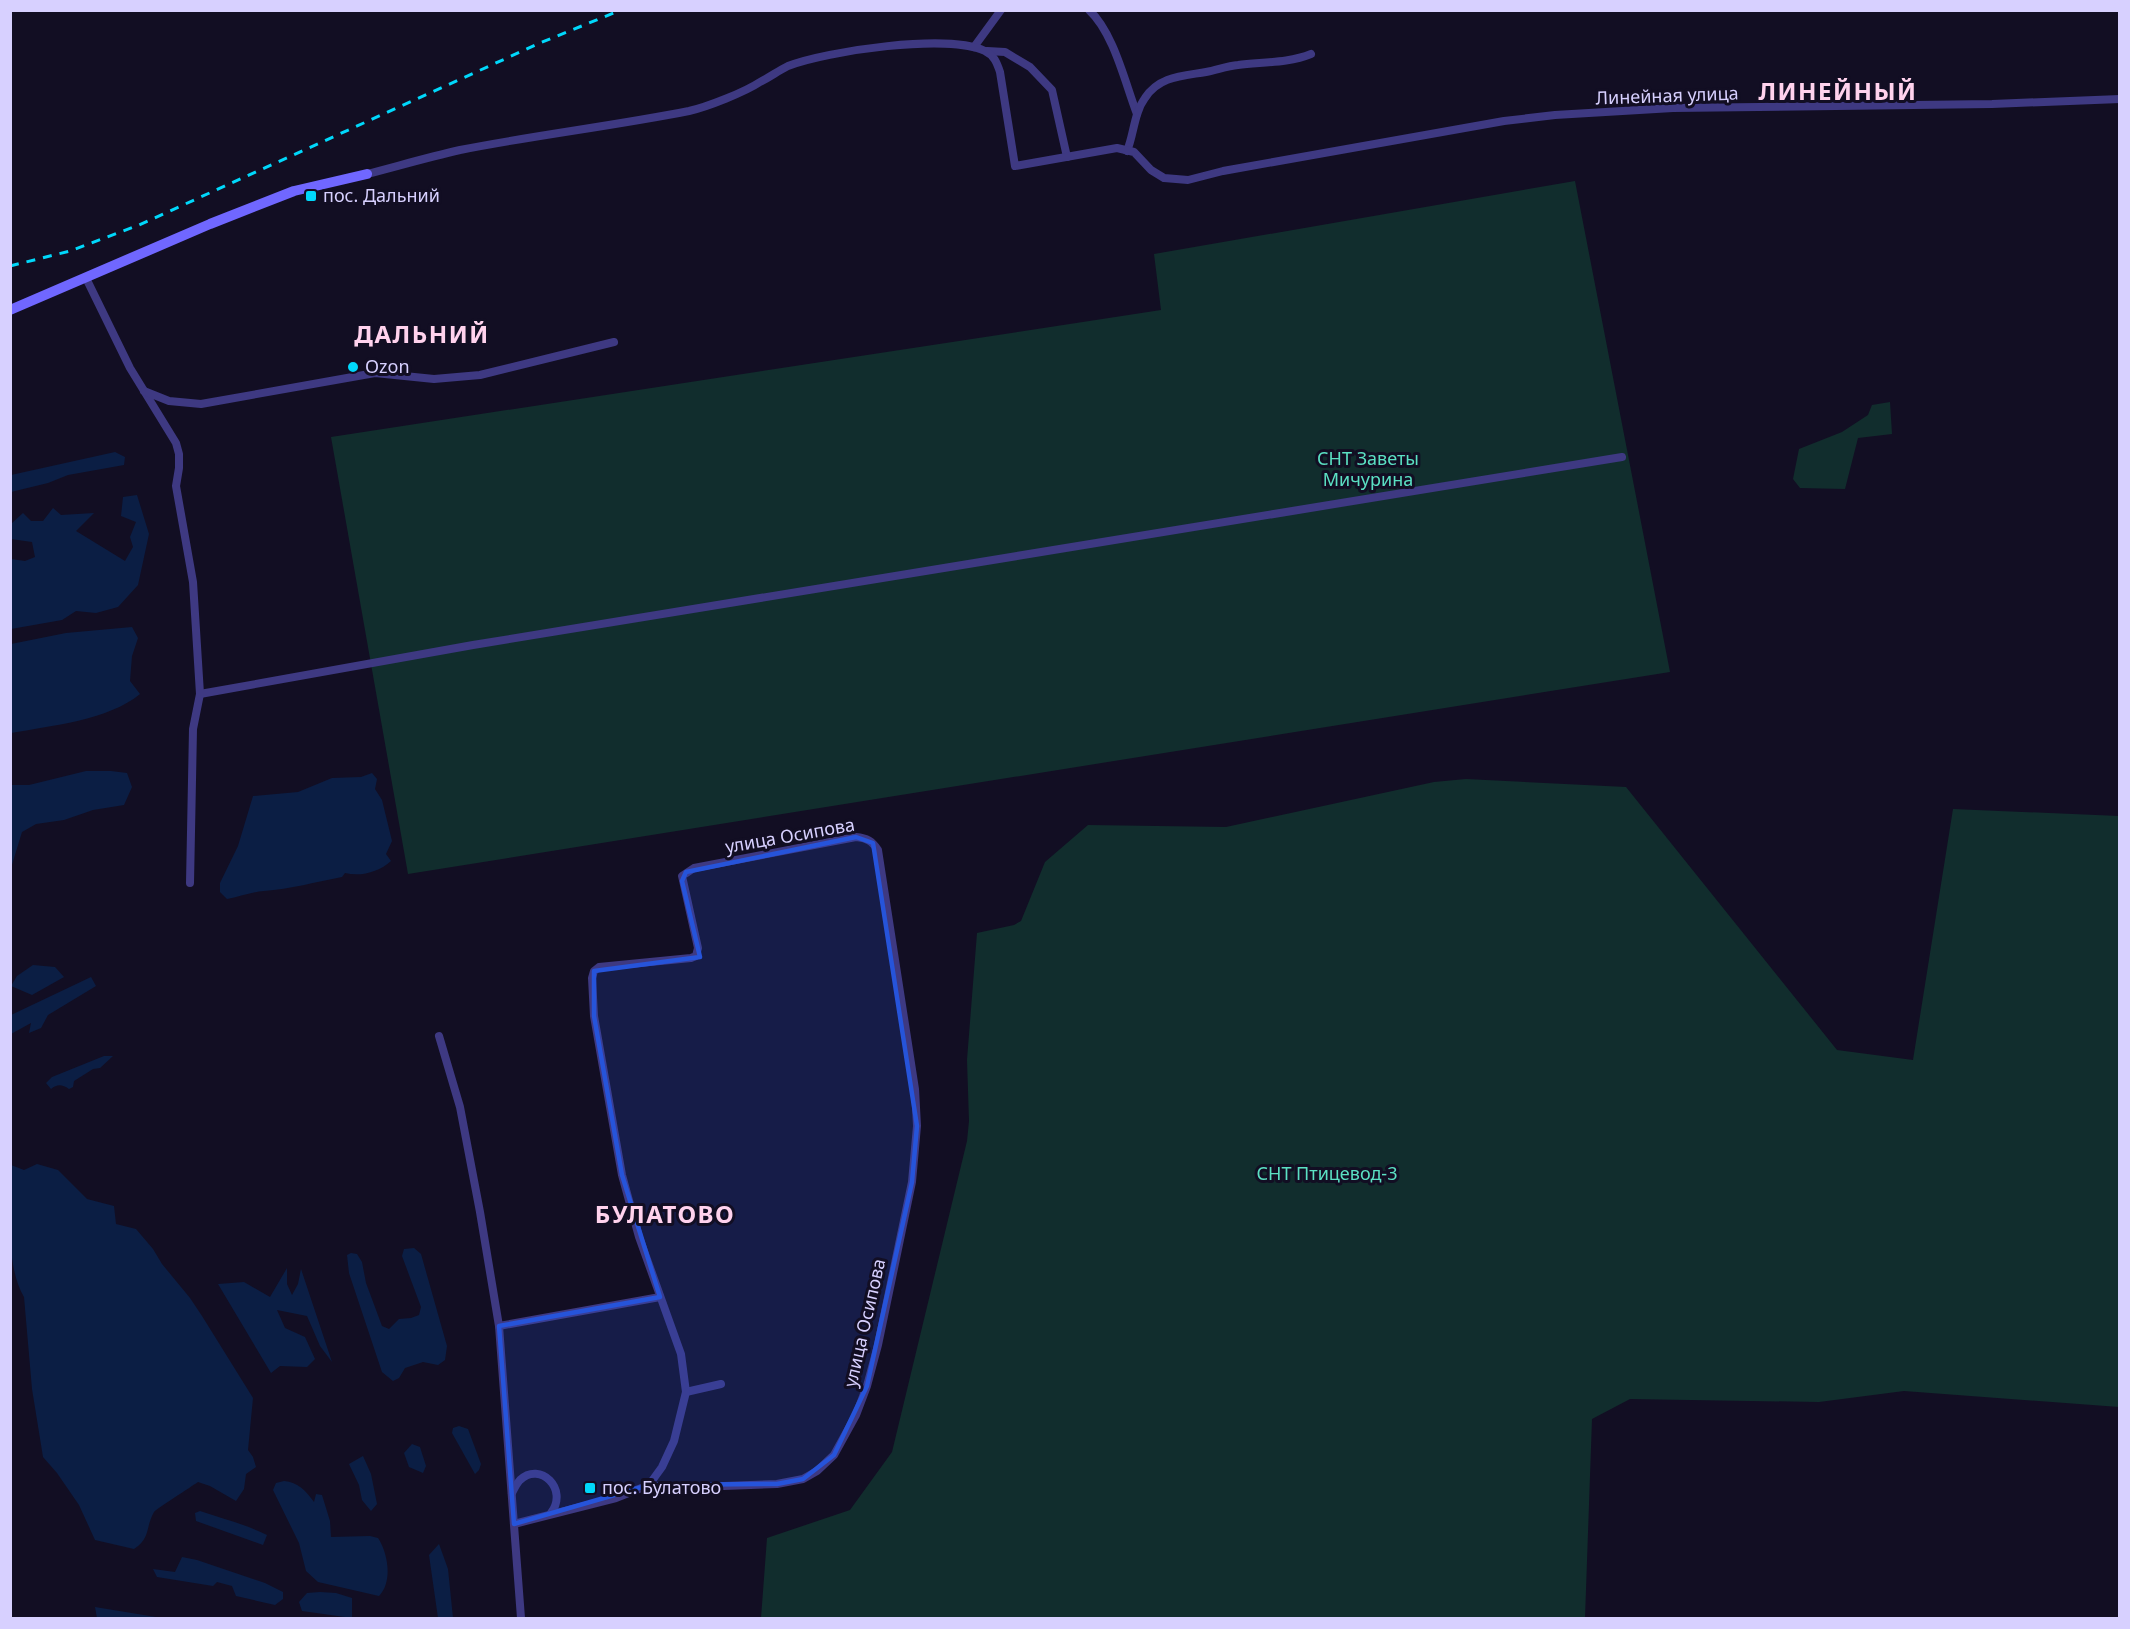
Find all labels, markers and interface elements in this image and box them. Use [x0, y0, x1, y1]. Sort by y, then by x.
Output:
district label: ЛИНЕЙНЫЙ [1758, 74, 1918, 107]
street label: Линейная улица [1595, 81, 1739, 109]
place label: пос. Дальний [323, 183, 440, 207]
marker: пос. Дальний [304, 189, 318, 203]
district label: ДАЛЬНИЙ [354, 317, 490, 350]
place label: Ozon [365, 354, 410, 378]
marker: Ozon [346, 360, 360, 374]
park label: СНТ Заветы Мичурина [1317, 446, 1419, 491]
street label: улица Осипова [723, 812, 857, 858]
park label: СНТ Птицевод-3 [1257, 1161, 1397, 1185]
district label: БУЛАТОВО [595, 1197, 735, 1230]
street label: улица Осипова [838, 1256, 890, 1389]
place label: пос. Булатово [602, 1475, 721, 1499]
marker: пос. Булатово [583, 1481, 597, 1495]

